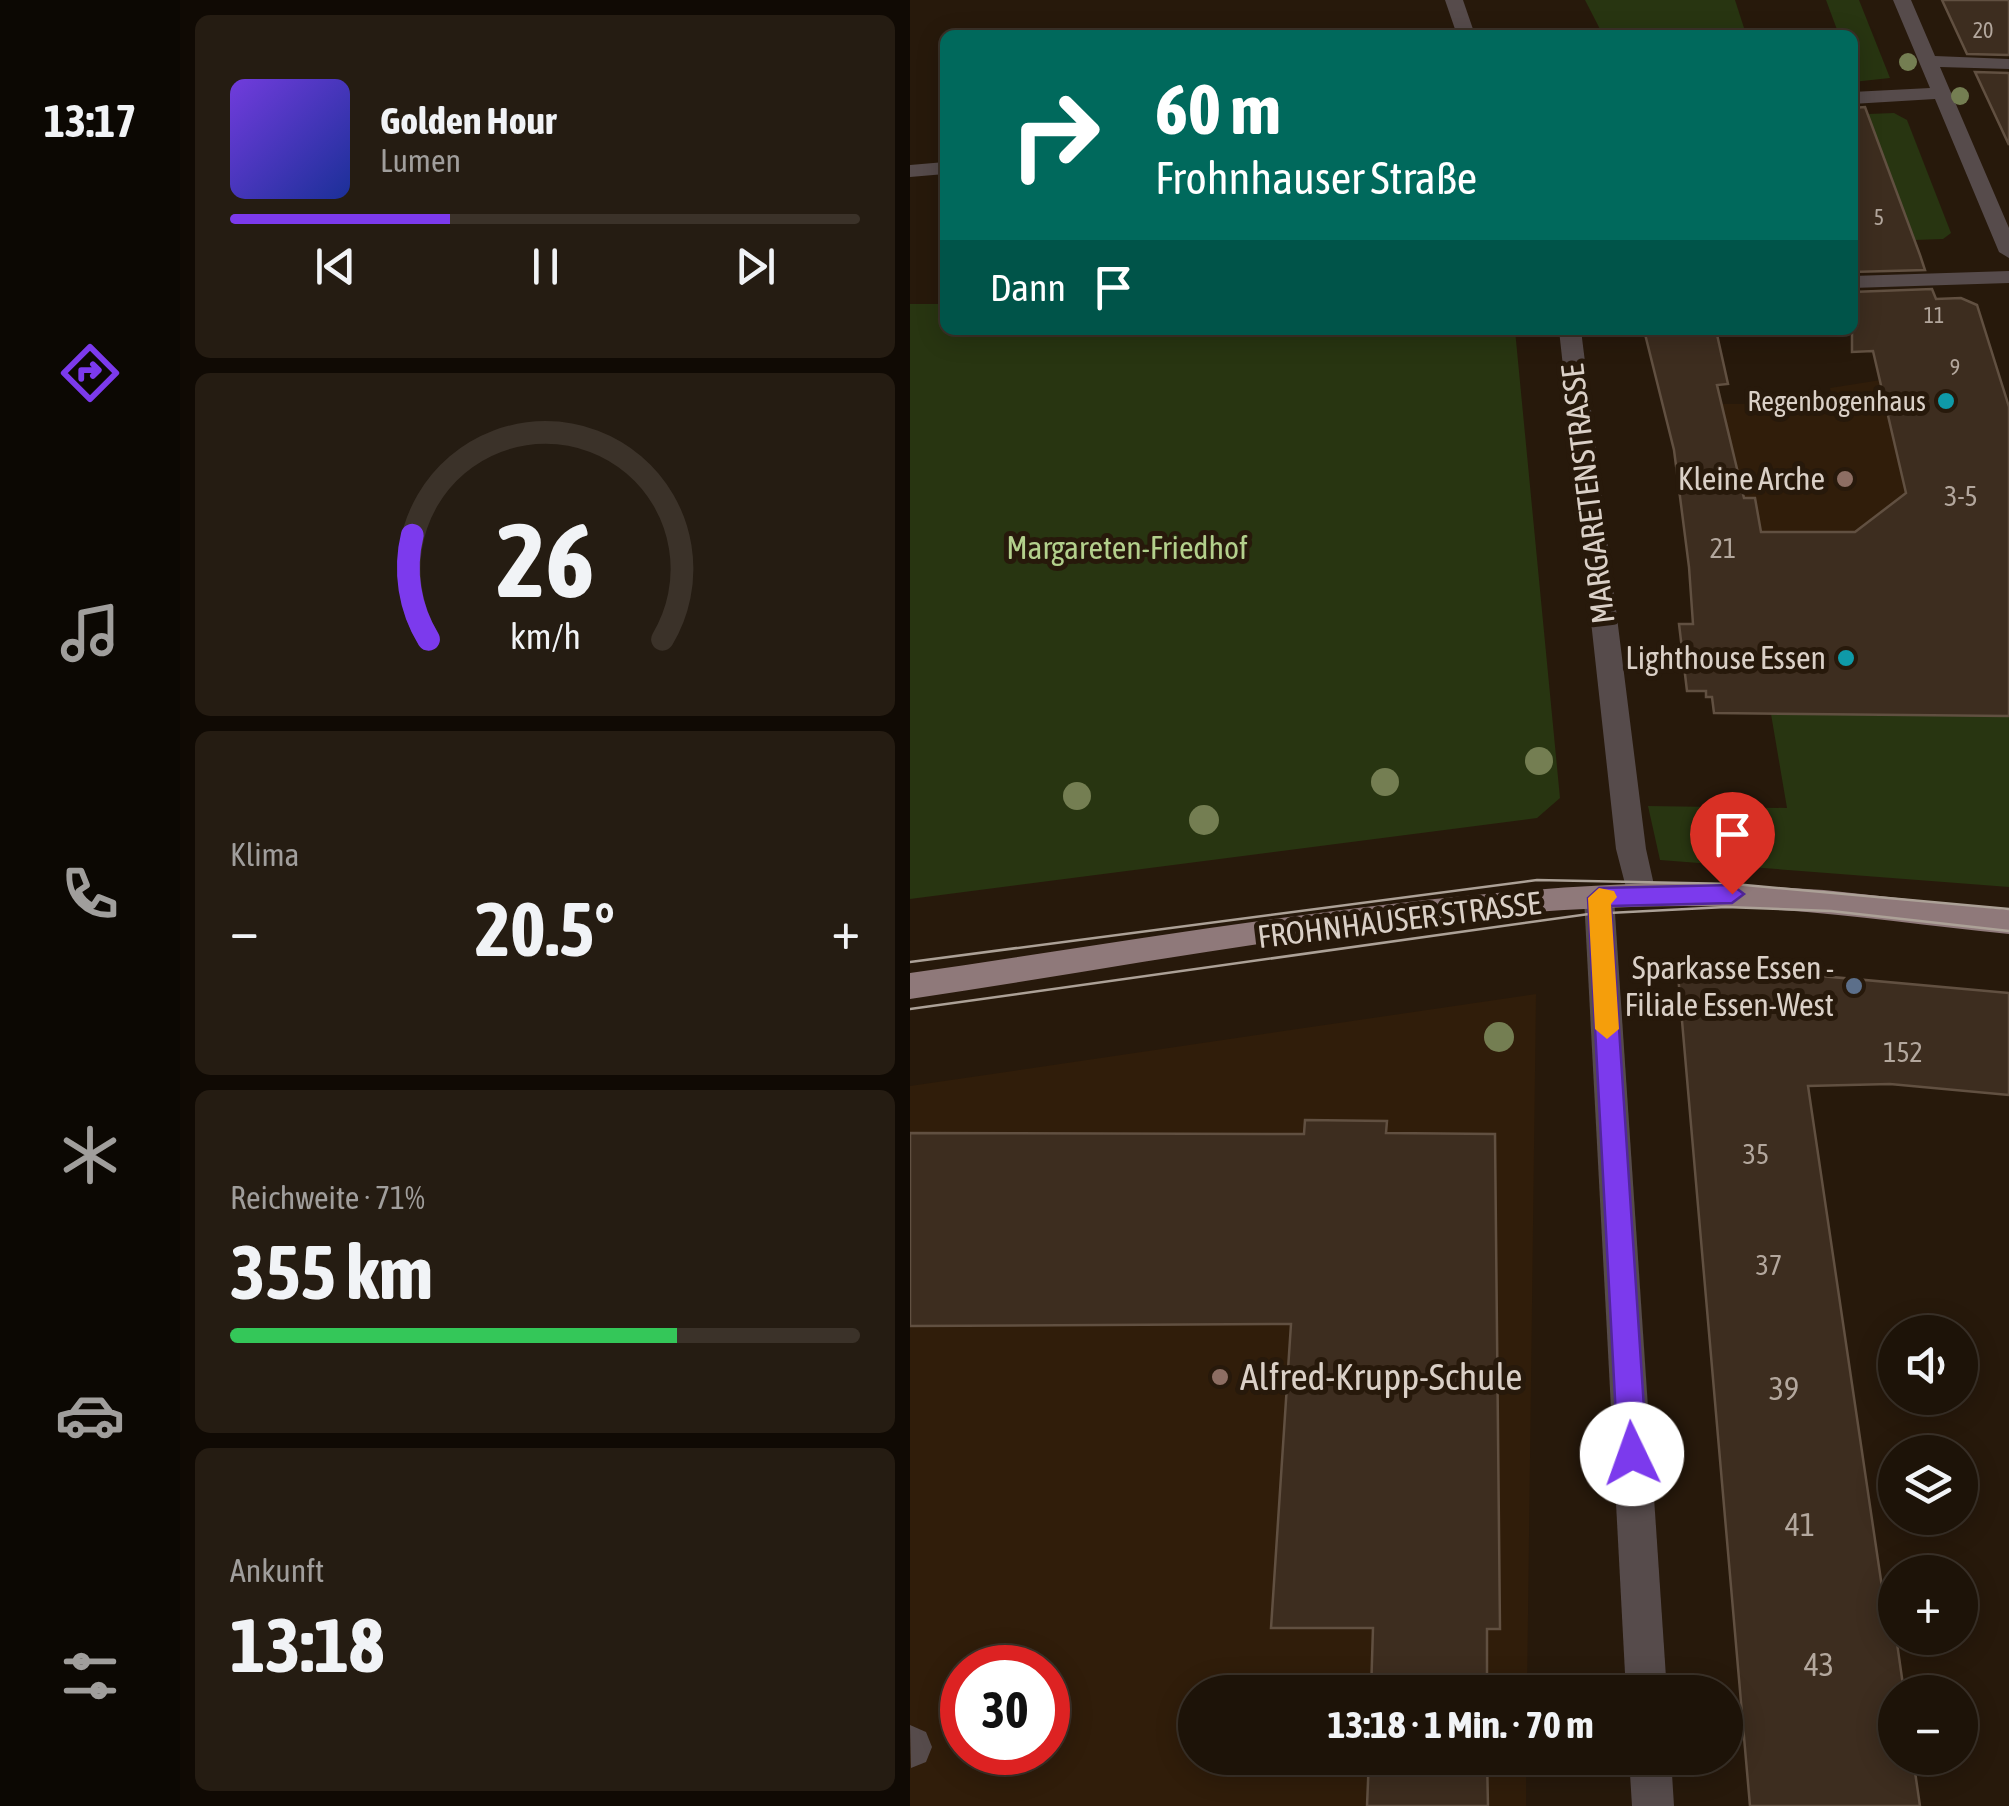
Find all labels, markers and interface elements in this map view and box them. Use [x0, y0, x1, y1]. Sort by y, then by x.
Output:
house number: 20 [1973, 17, 1993, 43]
text: 60 m [1155, 69, 1281, 149]
icon: right [990, 70, 1120, 200]
text: 13:17 [44, 95, 136, 147]
text: Golden Hour [380, 99, 556, 142]
text: Lumen [380, 142, 461, 179]
text: Frohnhauser Straße [1155, 152, 1477, 204]
house number: 5 [1874, 204, 1884, 230]
icon: previous [308, 239, 363, 294]
icon: pause [518, 239, 573, 294]
icon: next [728, 239, 783, 294]
icon: arrive [1086, 260, 1141, 315]
text: Dann [990, 266, 1066, 309]
house number: 11 [1924, 302, 1944, 328]
icon: directions [55, 338, 125, 408]
house number: 9 [1950, 354, 1960, 380]
street label: MARGARETENSTRASSE [1553, 362, 1622, 626]
place label: Regenbogenhaus [1747, 385, 1926, 417]
marker: Regenbogenhaus [1935, 390, 1957, 412]
place label: Kleine Arche [1678, 460, 1825, 497]
marker: Kleine Arche [1834, 468, 1856, 490]
house number: 3-5 [1944, 480, 1978, 512]
text: 26 [496, 500, 594, 619]
park label: Margareten-Friedhof [1006, 529, 1248, 566]
house number: 21 [1710, 532, 1736, 564]
icon: music [55, 598, 125, 668]
text: km/h [510, 616, 580, 657]
place label: Lighthouse Essen [1625, 639, 1826, 676]
marker: Lighthouse Essen [1835, 647, 1857, 669]
pin [1690, 792, 1775, 895]
icon: arrive [1705, 807, 1760, 862]
text: Klima [230, 836, 299, 873]
icon: phone [55, 859, 125, 929]
street label: FROHNHAUSER STRASSE [1255, 884, 1543, 955]
text: 20.5° [475, 886, 615, 972]
text: − [230, 898, 259, 961]
text: + [831, 898, 860, 961]
place label: Sparkasse Essen - Filiale Essen-West [1624, 949, 1834, 1023]
marker: Sparkasse Essen - Filiale Essen-West [1843, 975, 1865, 997]
house number: 152 [1883, 1036, 1923, 1068]
icon: climate [55, 1120, 125, 1190]
house number: 35 [1743, 1138, 1769, 1170]
text: Reichweite · 71% [230, 1179, 425, 1216]
text: 355 km [230, 1229, 433, 1315]
house number: 37 [1756, 1249, 1782, 1281]
map controls [1878, 1315, 1978, 1775]
button: sound [1878, 1315, 1978, 1415]
place label: Alfred-Krupp-Schule [1240, 1355, 1522, 1398]
marker: Alfred-Krupp-Schule [1209, 1366, 1231, 1388]
house number: 39 [1769, 1370, 1799, 1407]
icon: car [55, 1380, 125, 1450]
position arrow [1580, 1402, 1684, 1506]
button: layers [1878, 1435, 1978, 1535]
house number: 41 [1785, 1506, 1815, 1543]
text: Ankunft [230, 1552, 324, 1589]
button: + [1878, 1555, 1978, 1655]
text: 13:18 [230, 1602, 384, 1688]
icon: filters [55, 1641, 125, 1711]
speed limit sign: 30 [940, 1645, 1070, 1775]
house number: 43 [1804, 1646, 1834, 1683]
button: − [1878, 1675, 1978, 1775]
text: 13:18 · 1 Min. · 70 m [1327, 1703, 1594, 1746]

